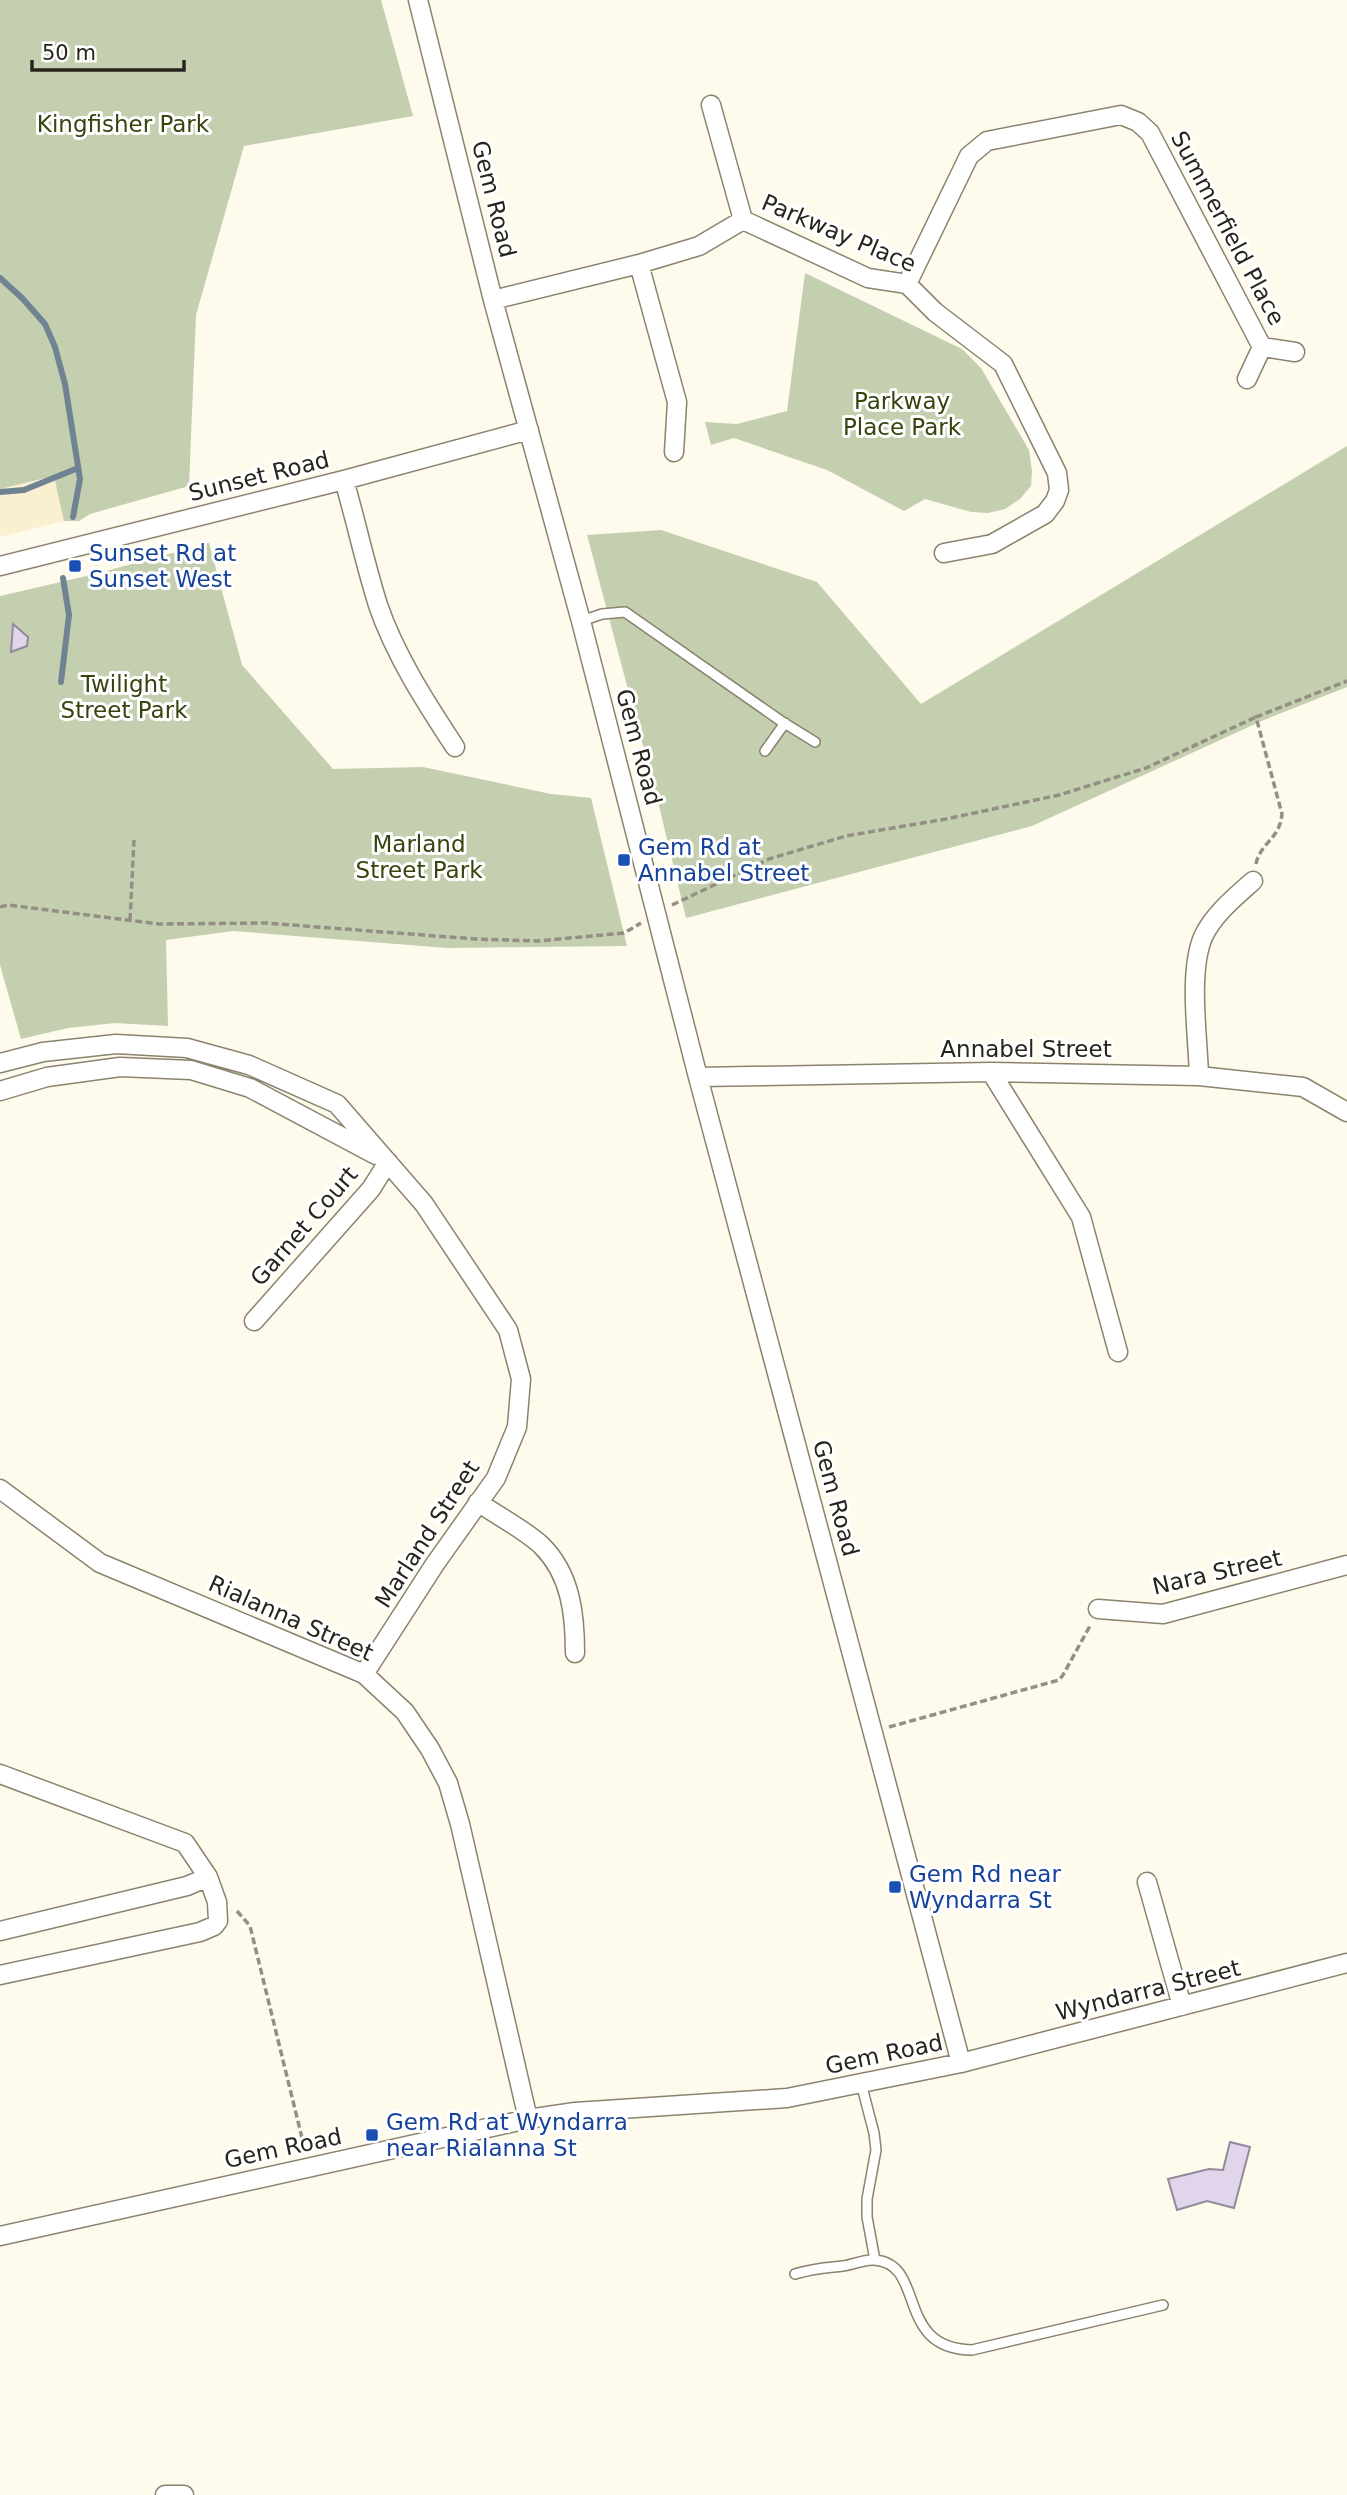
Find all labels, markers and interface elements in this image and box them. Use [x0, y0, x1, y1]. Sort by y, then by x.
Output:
scale bar [32, 28, 184, 72]
text: 50 m [42, 41, 96, 65]
park label: Kingfisher Park [37, 111, 210, 137]
street label: Summerfield Place [1166, 127, 1290, 329]
street label: Gem Road [467, 138, 521, 260]
street label: Parkway Place [758, 189, 920, 277]
park label: Parkway Place Park [843, 388, 962, 440]
street label: Sunset Road [186, 446, 332, 506]
place label: Sunset Rd at Sunset West [89, 540, 236, 592]
marker: Sunset Rd at Sunset West [67, 558, 83, 574]
park label: Twilight Street Park [61, 671, 188, 723]
street label: Gem Road [611, 686, 667, 808]
park label: Marland Street Park [356, 831, 483, 883]
place label: Gem Rd at Annabel Street [638, 834, 809, 886]
marker: Gem Rd at Annabel Street [616, 852, 632, 868]
street label: Annabel Street [940, 1036, 1112, 1062]
street label: Garnet Court [245, 1161, 363, 1291]
street label: Gem Road [808, 1437, 864, 1559]
street label: Marland Street [370, 1456, 484, 1612]
street label: Nara Street [1150, 1544, 1284, 1600]
street label: Rialanna Street [205, 1570, 377, 1666]
place label: Gem Rd near Wyndarra St [909, 1861, 1061, 1913]
marker: Gem Rd near Wyndarra St [887, 1879, 903, 1895]
street label: Wyndarra Street [1053, 1955, 1243, 2025]
street label: Gem Road [823, 2029, 945, 2079]
place label: Gem Rd at Wyndarra near Rialanna St [386, 2109, 628, 2161]
street label: Gem Road [222, 2123, 344, 2173]
marker: Gem Rd at Wyndarra near Rialanna St [364, 2127, 380, 2143]

